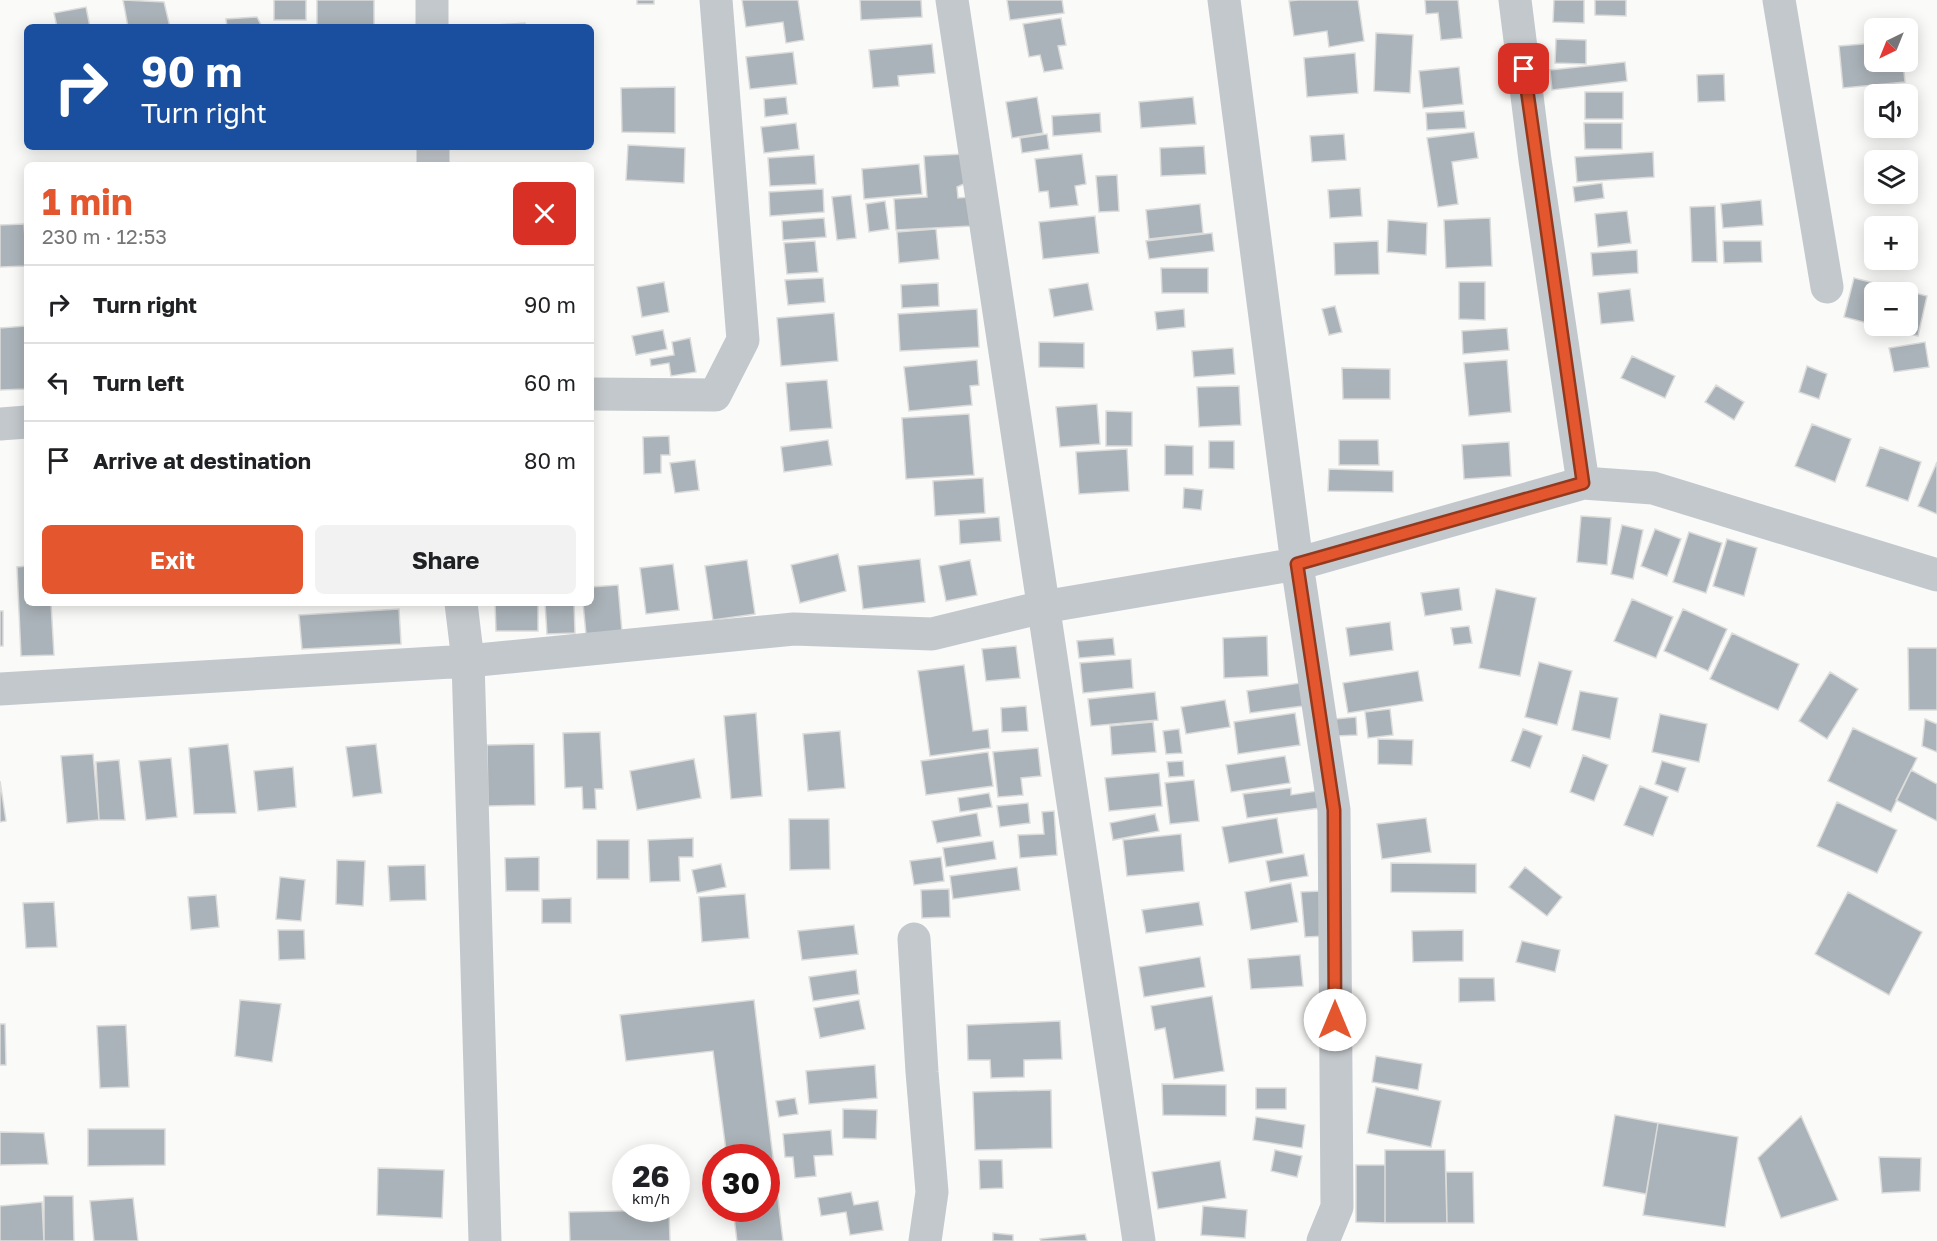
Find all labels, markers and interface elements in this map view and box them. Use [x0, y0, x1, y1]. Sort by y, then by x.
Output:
north arrow [1864, 18, 1918, 72]
map controls [1864, 18, 1918, 336]
pin [1498, 43, 1549, 94]
text: 90 m [141, 46, 242, 96]
icon: right [42, 48, 120, 126]
icon: arrive [1507, 52, 1540, 85]
button: sound [1864, 84, 1918, 138]
text: Turn right [141, 97, 267, 129]
button: layers [1864, 150, 1918, 204]
text: 1 min [42, 180, 133, 223]
button: close [513, 182, 576, 245]
button: + [1864, 216, 1918, 270]
text: 230 m · 12:53 [42, 224, 167, 248]
button: − [1864, 282, 1918, 336]
icon: right [42, 288, 75, 321]
text: Turn right [93, 291, 197, 318]
text: 90 m [524, 291, 576, 318]
icon: left [42, 366, 75, 399]
text: Turn left [93, 369, 184, 396]
text: 60 m [524, 369, 576, 396]
icon: arrive [42, 444, 75, 477]
text: Arrive at destination [93, 447, 311, 474]
text: 80 m [524, 447, 576, 474]
button: Exit [42, 525, 303, 594]
button: Share [315, 525, 576, 594]
position arrow [1303, 988, 1367, 1052]
speed limit sign: 30 [702, 1144, 780, 1222]
text: 26 [632, 1158, 670, 1194]
text: km/h [632, 1189, 670, 1207]

